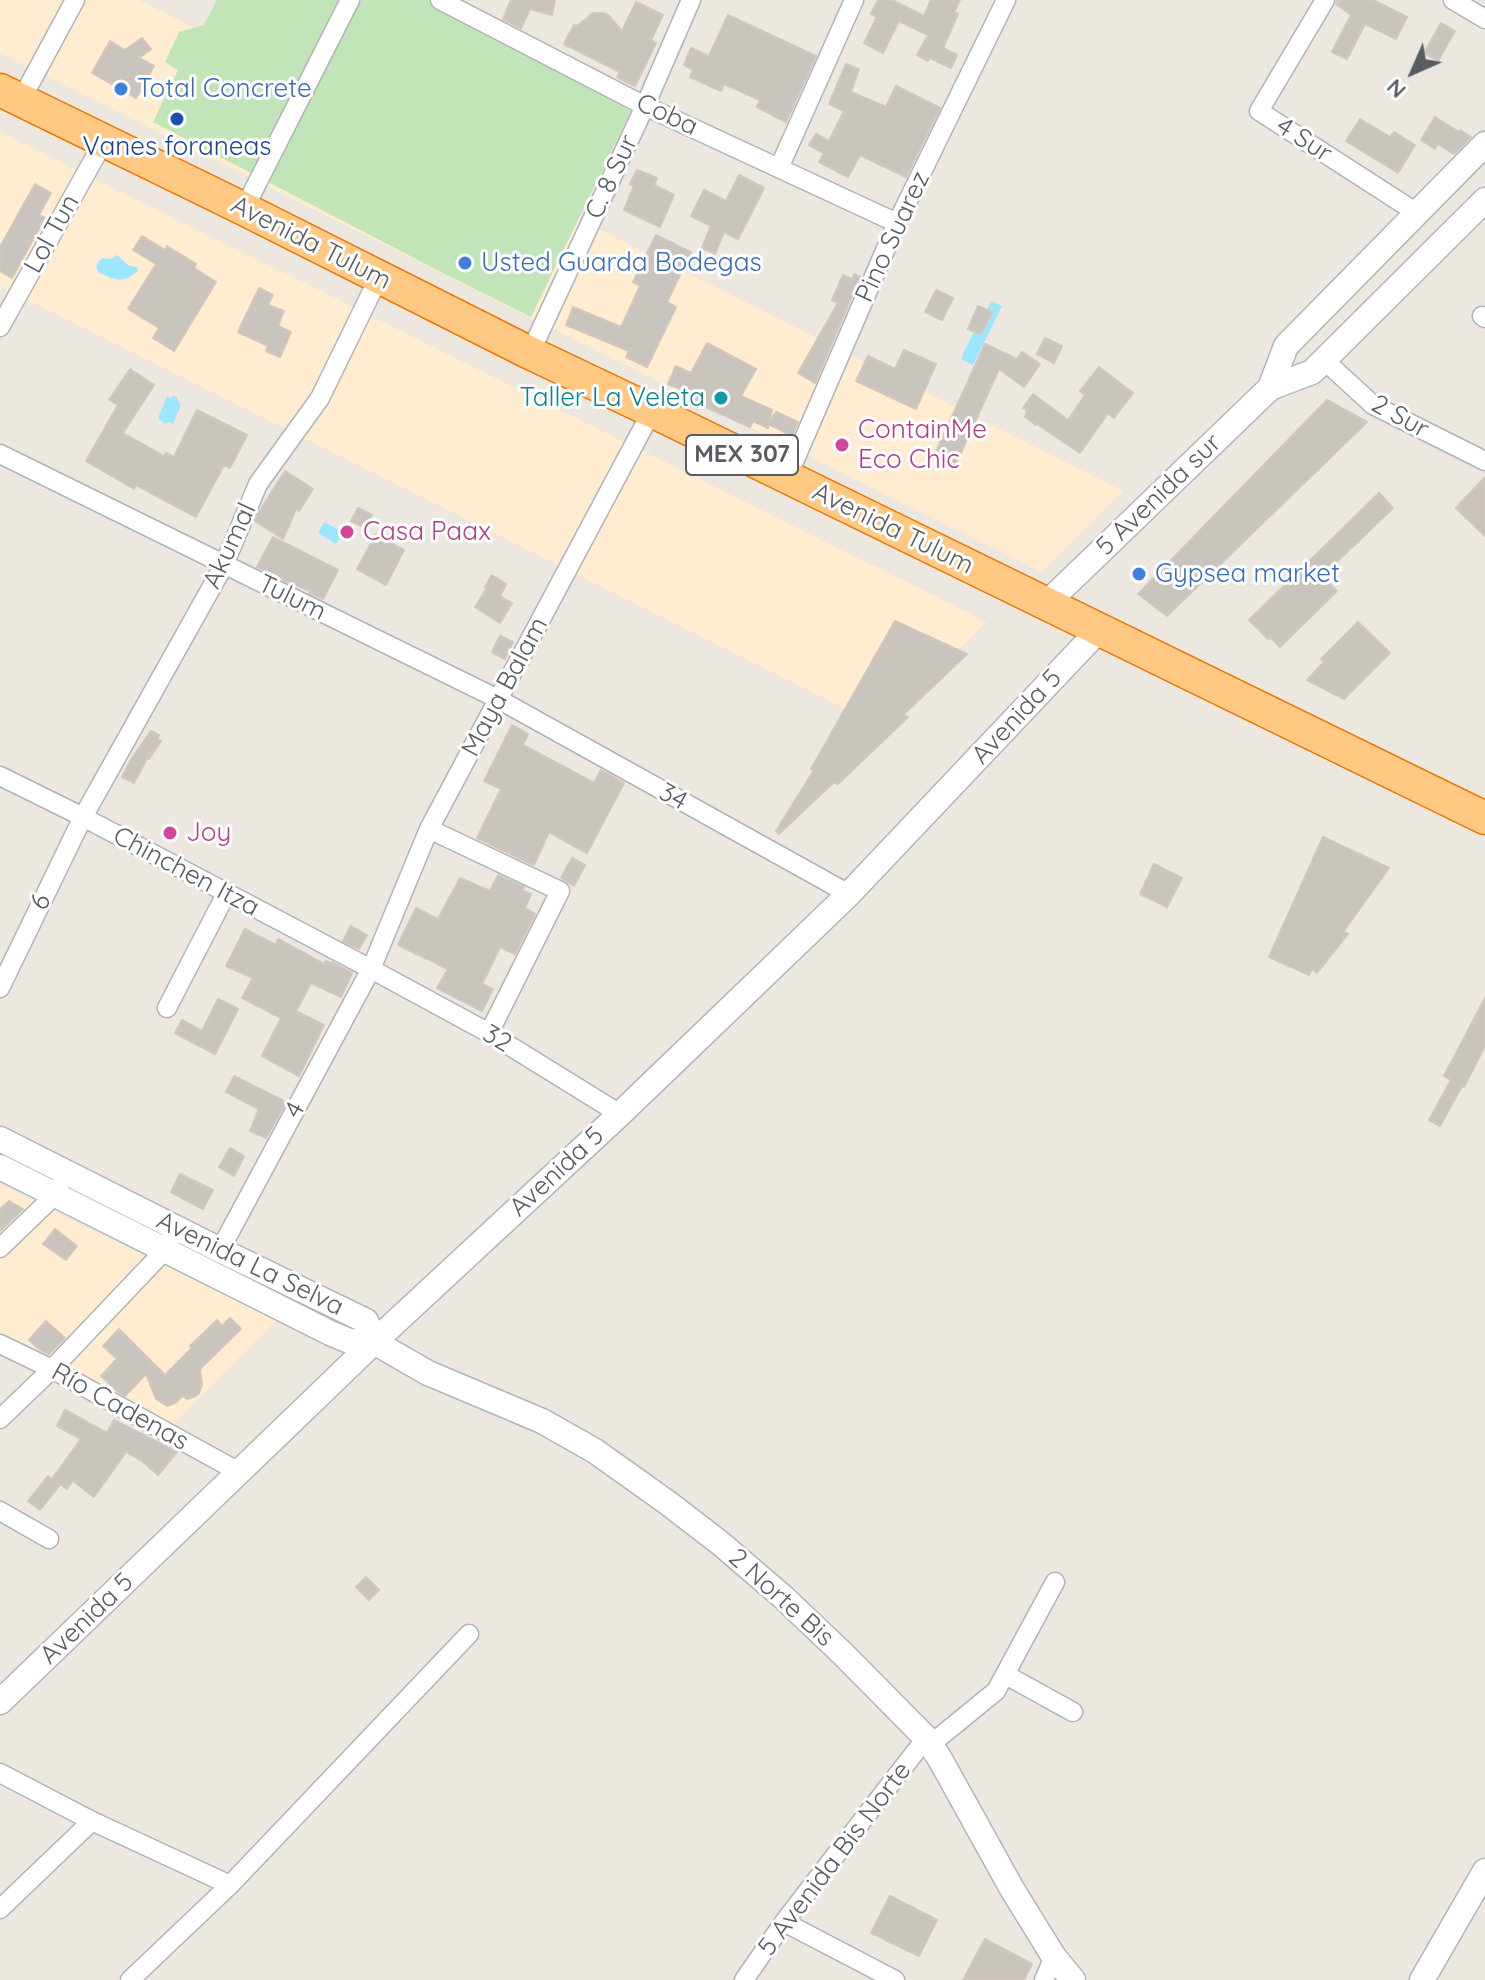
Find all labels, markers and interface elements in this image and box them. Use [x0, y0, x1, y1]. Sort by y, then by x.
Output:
north arrow [1373, 32, 1453, 112]
place label: Total Concrete [137, 73, 312, 105]
text: N [1380, 73, 1412, 105]
marker: Total Concrete [112, 80, 130, 98]
street label: Coba [631, 87, 703, 143]
marker: Vanes foraneas [168, 110, 186, 128]
street label: 4 Sur [1270, 111, 1338, 169]
street label: C. 8 Sur [579, 130, 645, 224]
place label: Vanes foraneas [82, 131, 272, 163]
street label: Pino Suarez [849, 167, 937, 307]
street label: Lol Tun [18, 189, 86, 279]
street label: Avenida Tulum [226, 189, 396, 297]
place label: Usted Guarda Bodegas [481, 247, 762, 279]
marker: Usted Guarda Bodegas [456, 254, 474, 272]
place label: Taller La Veleta [520, 382, 705, 414]
marker: Taller La Veleta [712, 389, 730, 407]
street label: 2 Sur [1366, 389, 1434, 445]
place label: ContainMe Eco Chic [858, 414, 987, 476]
street label: 5 Avenida sur [1090, 428, 1228, 562]
road number: MEX 307 [686, 435, 798, 475]
marker: ContainMe Eco Chic [833, 436, 851, 454]
street label: Avenida Tulum [807, 477, 979, 581]
street label: Akumal [197, 498, 263, 594]
place label: Casa Paax [363, 516, 491, 548]
marker: Casa Paax [338, 523, 356, 541]
place label: Gypsea market [1155, 558, 1340, 590]
marker: Gypsea market [1130, 565, 1148, 583]
street label: Tulum [253, 568, 331, 628]
street label: Maya Balam [455, 612, 555, 762]
street label: Avenida 5 [965, 663, 1069, 771]
street label: 34 [653, 777, 693, 817]
place label: Joy [186, 817, 231, 849]
street label: Chinchen Itza [108, 820, 264, 924]
marker: Joy [161, 824, 179, 842]
street label: 6 [24, 889, 58, 915]
street label: 32 [477, 1018, 517, 1060]
street label: 4 [278, 1097, 312, 1123]
street label: Avenida 5 [503, 1120, 611, 1224]
street label: Avenida La Selva [151, 1205, 349, 1323]
street label: Río Cadenas [46, 1357, 194, 1457]
street label: 2 Norte Bis [722, 1542, 840, 1654]
street label: Avenida 5 [34, 1567, 140, 1671]
street label: 5 Avenida Bis Norte [752, 1756, 918, 1962]

